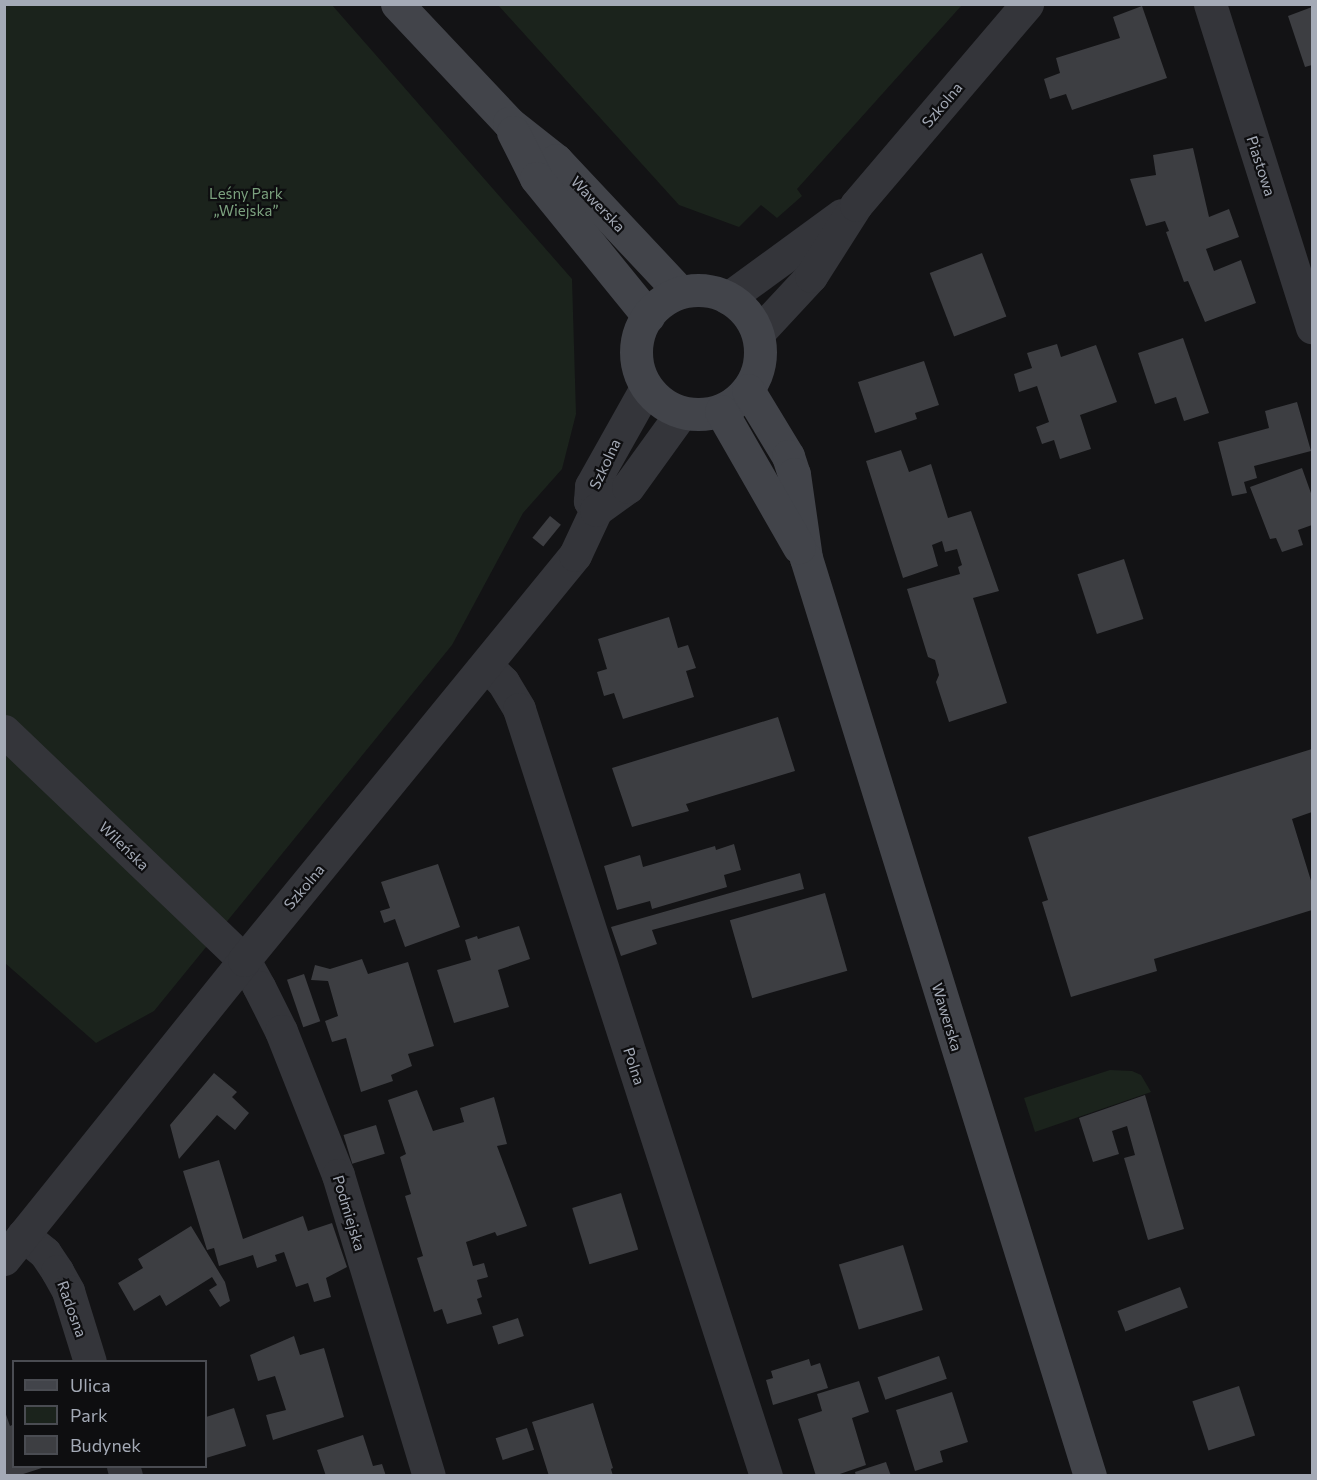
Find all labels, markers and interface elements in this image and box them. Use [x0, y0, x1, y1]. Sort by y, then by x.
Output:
street label: Szkolna [918, 79, 966, 131]
street label: Piastowa [1243, 134, 1279, 198]
street label: Wawerska [567, 172, 629, 236]
park label: Leśny Park „Wiejska” [209, 184, 283, 219]
street label: Szkolna [586, 436, 624, 492]
street label: Wileńska [95, 818, 153, 874]
street label: Szkolna [280, 861, 328, 913]
street label: Wawerska [928, 981, 966, 1053]
street label: Polna [620, 1045, 648, 1087]
street label: Podmiejska [329, 1173, 369, 1253]
street label: Radosna [54, 1278, 90, 1340]
legend [12, 1360, 207, 1468]
text: Ulica [70, 1374, 111, 1396]
text: Park [70, 1404, 108, 1426]
text: Budynek [70, 1434, 141, 1456]

